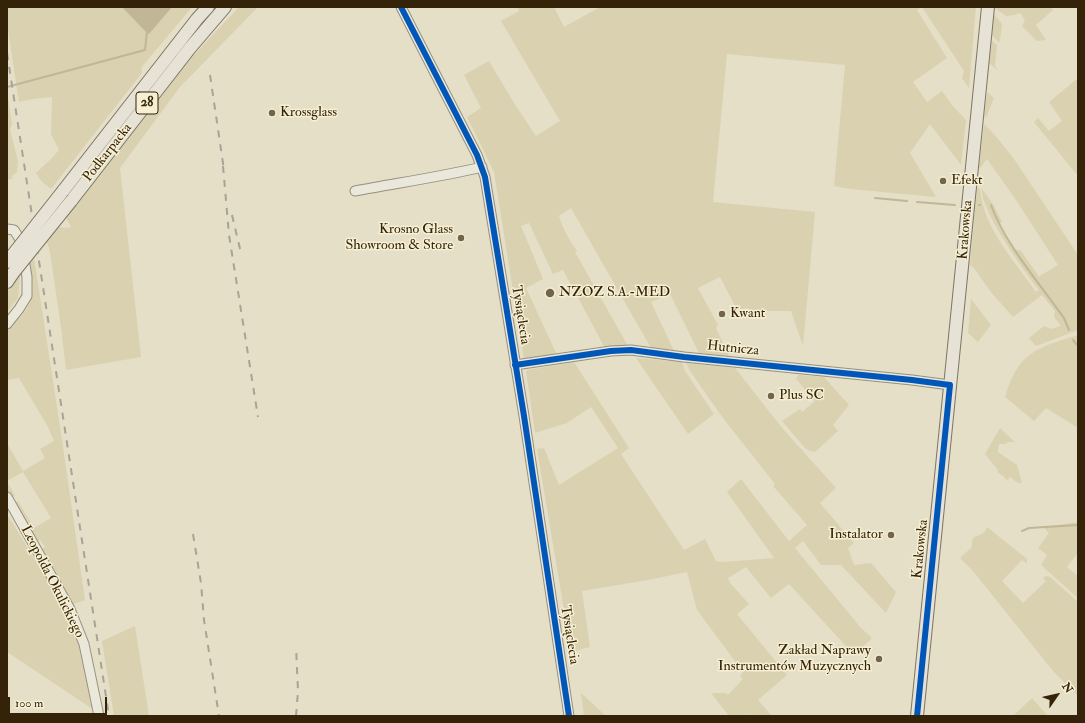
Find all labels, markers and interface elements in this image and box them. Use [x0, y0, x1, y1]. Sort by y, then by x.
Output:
road number: 28 [136, 92, 158, 114]
place label: Krossglass [280, 105, 337, 121]
marker: Krossglass [267, 108, 277, 118]
street label: Podkarpacka [80, 120, 136, 186]
place label: Efekt [951, 173, 982, 189]
marker: Efekt [938, 176, 948, 186]
street label: Krakowska [955, 200, 977, 260]
place label: Krosno Glass Showroom & Store [345, 222, 453, 254]
marker: Krosno Glass Showroom & Store [456, 233, 466, 243]
street label: Tysiąclecia [507, 284, 533, 346]
place label: NZOZ S.A.-MED [559, 285, 670, 301]
marker: NZOZ S.A.-MED [544, 287, 556, 299]
place label: Kwant [730, 306, 765, 322]
marker: Kwant [717, 309, 727, 319]
street label: Hutnicza [706, 338, 760, 360]
place label: Plus SC [779, 388, 824, 404]
marker: Plus SC [766, 391, 776, 401]
street label: Krakowska [910, 518, 932, 580]
street label: Leopolda Okulickiego [16, 523, 88, 641]
place label: Instalator [829, 527, 883, 543]
marker: Instalator [886, 530, 896, 540]
street label: Tysiąclecia [556, 604, 582, 666]
place label: Zakład Naprawy Instrumentów Muzycznych [718, 643, 871, 676]
marker: Zakład Naprawy Instrumentów Muzycznych [874, 654, 884, 664]
north arrow [1037, 675, 1077, 715]
text: N [1059, 680, 1076, 696]
scale bar [10, 689, 109, 715]
text: 100 m [15, 696, 43, 711]

